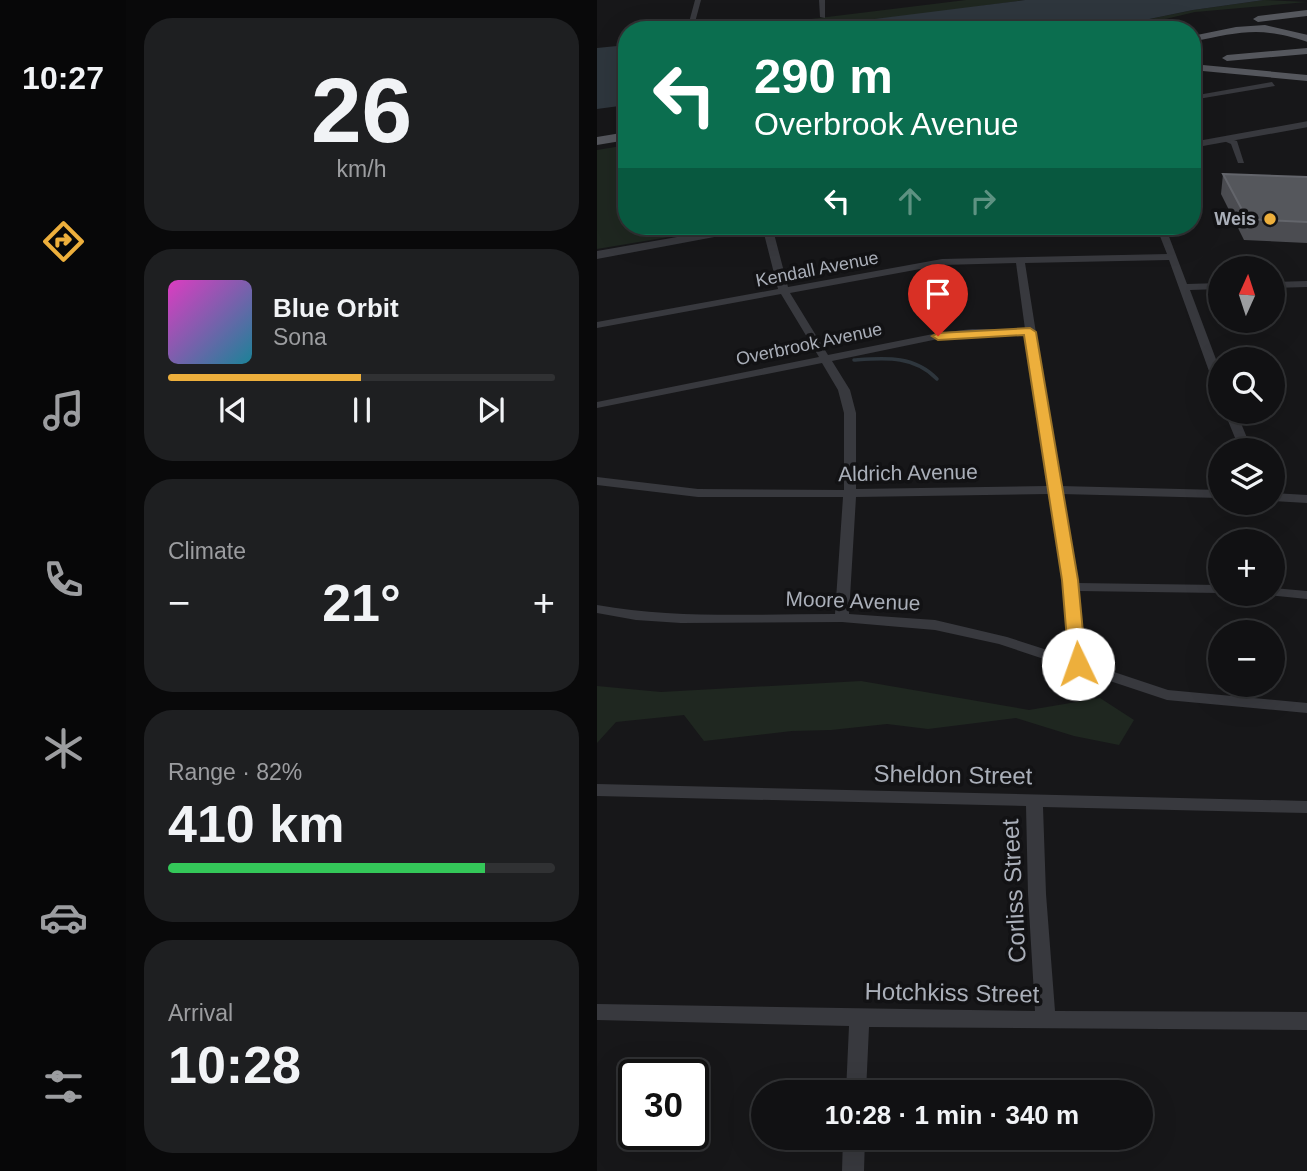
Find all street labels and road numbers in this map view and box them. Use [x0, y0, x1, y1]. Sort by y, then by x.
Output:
street label: Kendall Avenue [754, 247, 880, 291]
street label: Overbrook Avenue [734, 319, 884, 369]
street label: Aldrich Avenue [838, 460, 978, 485]
street label: Moore Avenue [785, 587, 921, 614]
street label: Sheldon Street [873, 760, 1033, 789]
street label: Corliss Street [996, 818, 1031, 964]
street label: Hotchkiss Street [864, 977, 1040, 1008]

